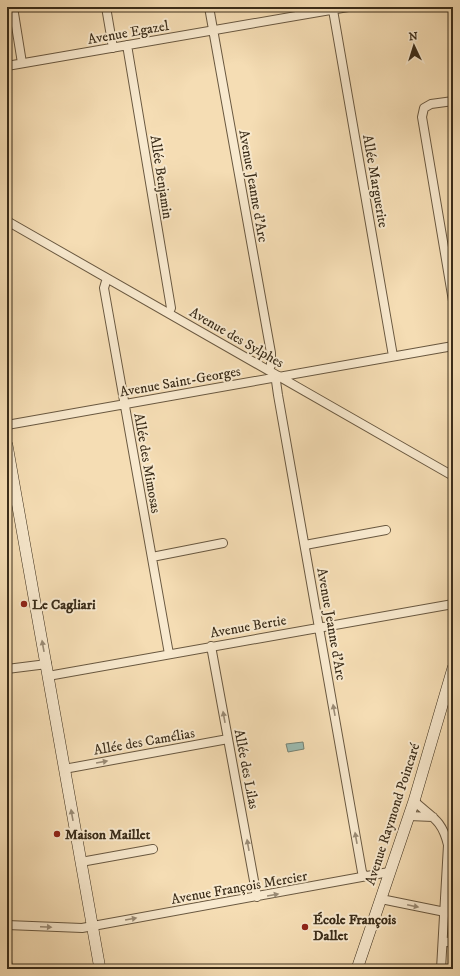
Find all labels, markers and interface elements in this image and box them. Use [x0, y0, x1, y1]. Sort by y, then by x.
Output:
street label: Avenue Egazel [86, 17, 171, 49]
north arrow [394, 26, 434, 66]
text: N [408, 30, 418, 44]
street label: Avenue Jeanne d'Arc [234, 128, 272, 244]
street label: Allée Marguerite [358, 133, 392, 229]
street label: Allée Benjamin [146, 134, 177, 221]
street label: Avenue des Sylphes [186, 303, 287, 372]
street label: Avenue Saint-Georges [118, 362, 242, 401]
street label: Allée des Mimosas [129, 412, 165, 515]
street label: Avenue Jeanne d'Arc [312, 566, 350, 682]
place label: Le Cagliari [32, 596, 96, 614]
marker: Le Cagliari [19, 599, 29, 609]
street label: Avenue Bertie [209, 611, 288, 643]
one-way arrow [40, 640, 46, 652]
one-way arrow [330, 704, 336, 716]
one-way arrow [221, 711, 227, 723]
street label: Allée des Camélias [92, 724, 196, 760]
street label: Allée des Lilas [229, 728, 263, 811]
street label: Avenue Raymond Poincaré [361, 741, 424, 888]
one-way arrow [96, 759, 109, 765]
one-way arrow [69, 809, 75, 821]
place label: Maison Maillet [65, 826, 151, 844]
marker: Maison Maillet [52, 829, 62, 839]
one-way arrow [353, 832, 359, 844]
one-way arrow [245, 839, 251, 851]
street label: Avenue François Mercier [170, 867, 309, 909]
one-way arrow [267, 891, 279, 897]
one-way arrow [406, 903, 419, 909]
place label: École François Dallet [313, 911, 396, 945]
one-way arrow [125, 916, 137, 922]
marker: École François Dallet [300, 922, 310, 932]
one-way arrow [40, 923, 52, 930]

